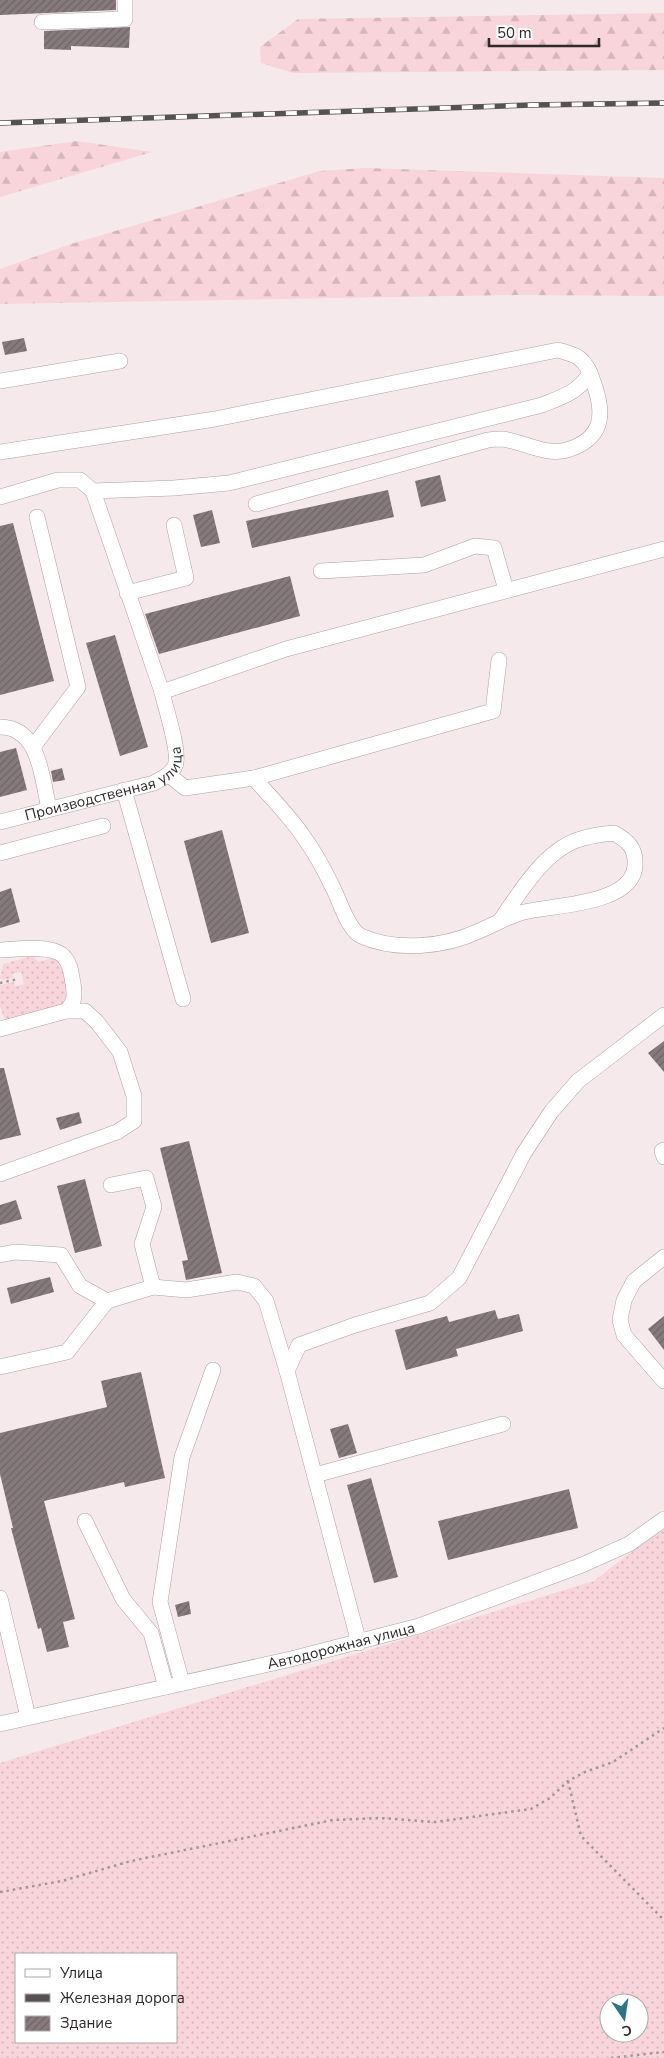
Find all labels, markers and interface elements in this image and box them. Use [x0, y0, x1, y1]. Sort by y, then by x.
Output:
scale bar [489, 15, 599, 47]
text: 50 m [497, 23, 532, 43]
street label: Производственная улица [23, 745, 186, 825]
street label: Автодорожная улица [265, 1617, 417, 1674]
legend [15, 1953, 178, 2043]
text: Улица [59, 1963, 103, 1983]
text: Железная дорога [60, 1988, 185, 2008]
north arrow [599, 1993, 649, 2043]
text: Здание [60, 2013, 112, 2033]
text: С [620, 2020, 634, 2041]

